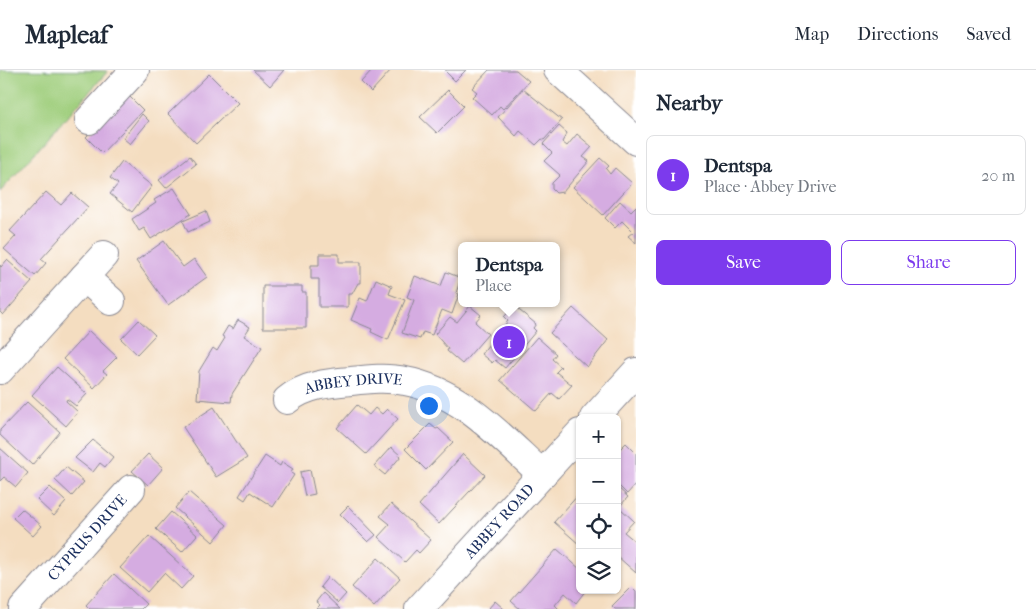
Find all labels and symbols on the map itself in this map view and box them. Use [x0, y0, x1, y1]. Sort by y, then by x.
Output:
pin: 1 [493, 323, 525, 361]
street label: ABBEY DRIVE [301, 370, 404, 398]
your location [416, 393, 442, 419]
street label: ABBEY ROAD [460, 480, 538, 563]
street label: CYPRUS DRIVE [44, 491, 131, 584]

